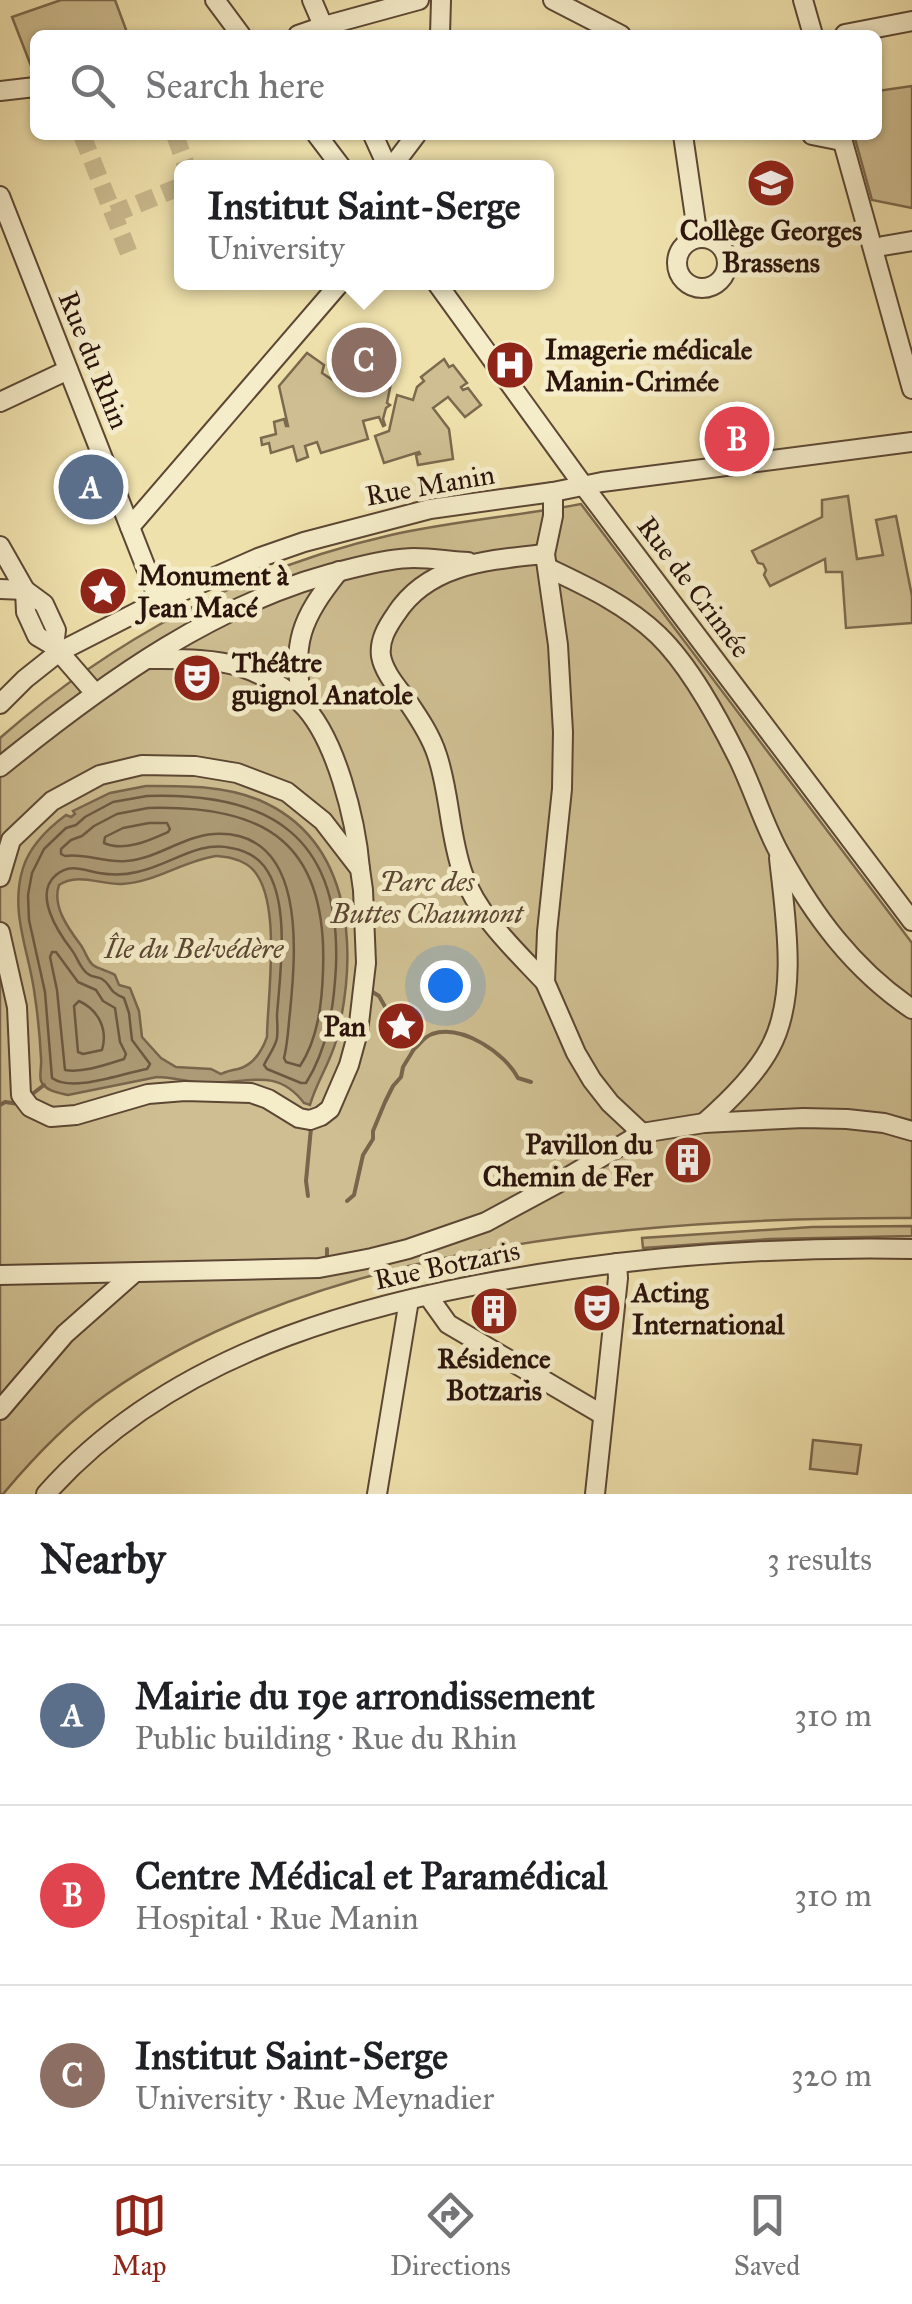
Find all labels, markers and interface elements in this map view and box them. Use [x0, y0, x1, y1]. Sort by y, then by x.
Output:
search box [30, 30, 882, 140]
icon: search [65, 58, 120, 113]
text: Search here [145, 62, 325, 108]
school or university icon: Collège Georges Brassens [745, 157, 797, 209]
popup [174, 160, 554, 290]
text: Institut Saint-Serge [207, 183, 521, 229]
place label: Collège Georges Brassens [680, 213, 862, 280]
text: University [207, 229, 345, 268]
street label: Rue du Rhin [51, 286, 137, 434]
pin: C [332, 322, 396, 398]
place label: Imagerie médicale Manin-Crimée [545, 332, 753, 399]
hospital icon: Imagerie médicale Manin-Crimée [484, 339, 536, 391]
pin: B [704, 402, 770, 476]
pin: A [58, 450, 124, 524]
street label: Rue Manin [363, 456, 497, 514]
street label: Rue de Crimée [630, 509, 758, 665]
place label: Monument à Jean Macé [134, 558, 290, 625]
place icon: Monument à Jean Macé [77, 565, 129, 617]
place label: Théâtre guignol Anatole [232, 645, 413, 712]
theatre icon: Théâtre guignol Anatole [171, 652, 223, 704]
park label: Parc des Buttes Chaumont [329, 864, 525, 931]
park label: Île du Belvédère [104, 931, 284, 966]
your location [420, 960, 471, 1011]
place icon: Pan [375, 1000, 427, 1052]
place label: Pan [324, 1009, 366, 1044]
place label: Pavillon du Chemin de Fer [483, 1127, 653, 1194]
building icon: Pavillon du Chemin de Fer [662, 1134, 714, 1186]
street label: Rue Botzaris [371, 1232, 523, 1298]
place label: Acting International [630, 1275, 785, 1342]
theatre icon: Acting International [571, 1282, 623, 1334]
building icon: Résidence Botzaris [468, 1285, 520, 1337]
place label: Résidence Botzaris [437, 1341, 551, 1408]
text: Nearby [40, 1533, 165, 1585]
text: 3 results [767, 1540, 872, 1579]
text: Mairie du 19e arrondissement [135, 1673, 595, 1719]
text: A [62, 1696, 83, 1735]
text: 310 m [794, 1696, 872, 1735]
text: Public building · Rue du Rhin [135, 1719, 517, 1758]
text: Centre Médical et Paramédical [135, 1853, 607, 1899]
text: B [62, 1876, 83, 1915]
text: 310 m [794, 1876, 872, 1915]
text: Hospital · Rue Manin [135, 1899, 419, 1938]
text: Institut Saint-Serge [135, 2033, 448, 2079]
text: C [62, 2056, 83, 2095]
text: 320 m [791, 2056, 872, 2095]
text: University · Rue Meynadier [135, 2079, 494, 2118]
tab: Map [112, 2188, 167, 2283]
tab: Directions [390, 2188, 511, 2283]
tab: Saved [734, 2188, 800, 2283]

